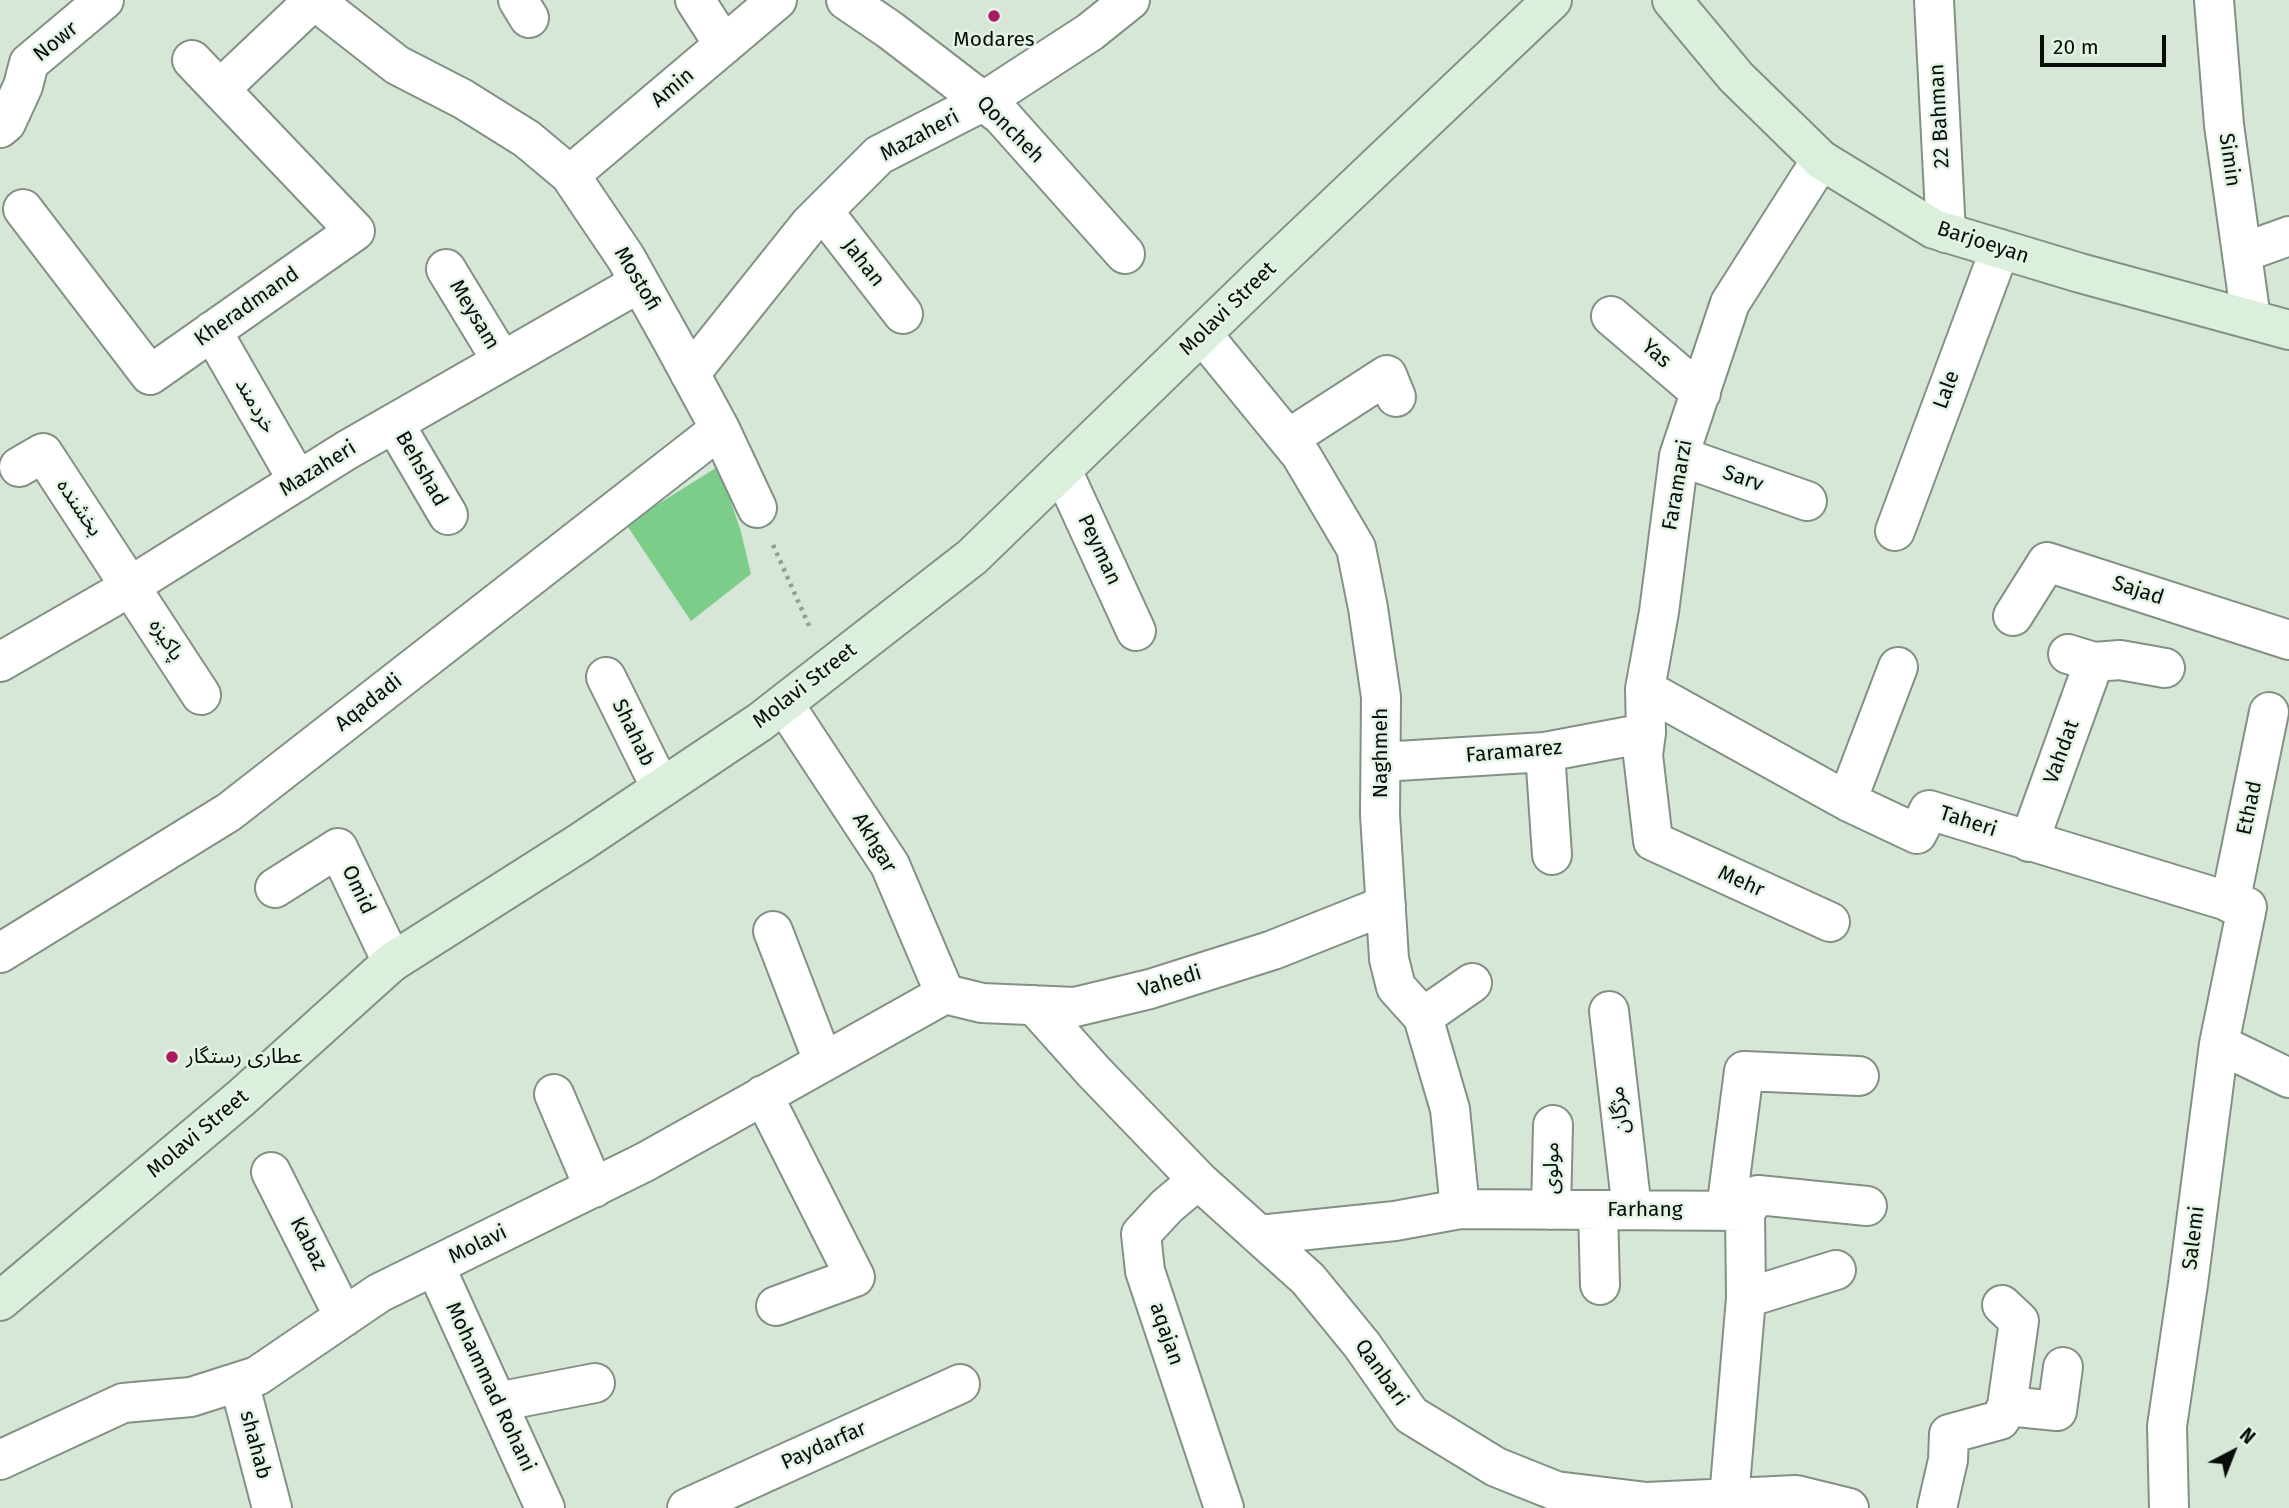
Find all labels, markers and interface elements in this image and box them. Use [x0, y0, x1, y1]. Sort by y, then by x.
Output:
marker: Modares [986, 8, 1002, 24]
street label: Nowr [29, 17, 83, 67]
scale bar [2044, 21, 2170, 65]
place label: Modares [953, 27, 1035, 53]
text: 20 m [2053, 34, 2099, 60]
street label: Amin [646, 63, 700, 113]
street label: 22 Bahman [1925, 63, 1955, 169]
street label: Qoncheh [971, 91, 1049, 169]
street label: Mazaheri [876, 105, 964, 167]
street label: Simin [2213, 132, 2245, 188]
street label: Barjoeyan [1934, 216, 2032, 270]
street label: Jahan [836, 234, 890, 292]
street label: Mostofi [608, 243, 666, 315]
street label: Molavi Street [1174, 257, 1282, 361]
street label: Kheradmand [190, 262, 304, 352]
street label: Meysam [443, 276, 505, 354]
street label: Yas [1636, 334, 1676, 374]
street label: Lale [1928, 367, 1966, 413]
street label: خردمند [229, 374, 281, 438]
street label: Behshad [389, 427, 453, 511]
street label: Mazaheri [275, 436, 361, 502]
street label: Faramarzi [1658, 438, 1698, 532]
street label: Sarv [1719, 460, 1767, 498]
street label: بخشنده [51, 475, 107, 541]
street label: Peyman [1072, 511, 1126, 589]
street label: Sajad [2109, 571, 2167, 611]
street label: پاکیزه [143, 614, 189, 666]
street label: Molavi Street [748, 638, 862, 734]
street label: Aqadadi [330, 669, 408, 737]
street label: Shahab [606, 695, 660, 771]
street label: Naghmeh [1368, 708, 1394, 798]
street label: Vahdat [2039, 717, 2085, 787]
street label: Faramarez [1465, 735, 1563, 769]
street label: Ethad [2232, 779, 2268, 837]
street label: Taheri [1936, 801, 2000, 843]
street label: Akhgar [846, 809, 902, 877]
street label: Mehr [1714, 861, 1768, 903]
street label: Omid [336, 862, 380, 918]
street label: Vahedi [1135, 961, 1205, 1003]
place label: عطاری رستگار [186, 1044, 303, 1070]
marker: عطاری رستگار [164, 1049, 180, 1065]
street label: Molavi Street [142, 1084, 254, 1184]
street label: مژگان [1605, 1085, 1635, 1135]
street label: مولوی [1539, 1142, 1565, 1194]
street label: Farhang [1607, 1197, 1683, 1223]
street label: Salemi [2178, 1205, 2210, 1271]
street label: Kabaz [284, 1213, 332, 1275]
street label: Molavi [445, 1220, 511, 1270]
street label: Mohammad Rohani [440, 1298, 540, 1476]
street label: aqajan [1144, 1299, 1188, 1369]
street label: Qanbari [1349, 1335, 1413, 1411]
street label: shahab [234, 1408, 276, 1482]
street label: Paydarfar [777, 1416, 871, 1476]
north arrow [2198, 1417, 2268, 1487]
text: N [2235, 1423, 2260, 1449]

